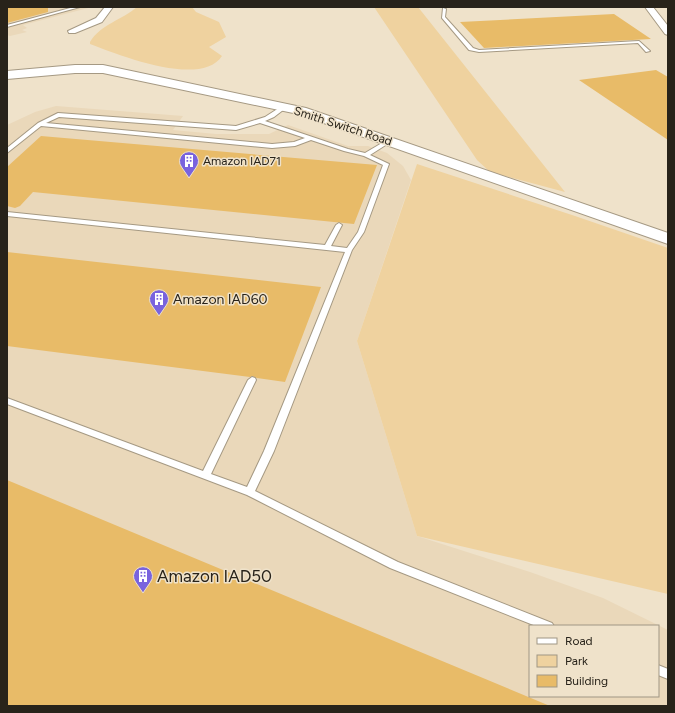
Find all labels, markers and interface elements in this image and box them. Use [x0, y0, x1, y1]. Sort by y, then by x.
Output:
street label: Smith Switch Road [292, 104, 394, 148]
building icon: Amazon IAD71 [178, 150, 200, 178]
place label: Amazon IAD71 [203, 154, 281, 168]
building icon: Amazon IAD60 [148, 288, 170, 316]
place label: Amazon IAD60 [173, 291, 268, 308]
building icon: Amazon IAD50 [132, 565, 154, 593]
place label: Amazon IAD50 [157, 566, 272, 586]
legend [529, 625, 659, 697]
text: Road [565, 634, 593, 648]
text: Park [565, 654, 588, 668]
text: Building [565, 674, 608, 688]

